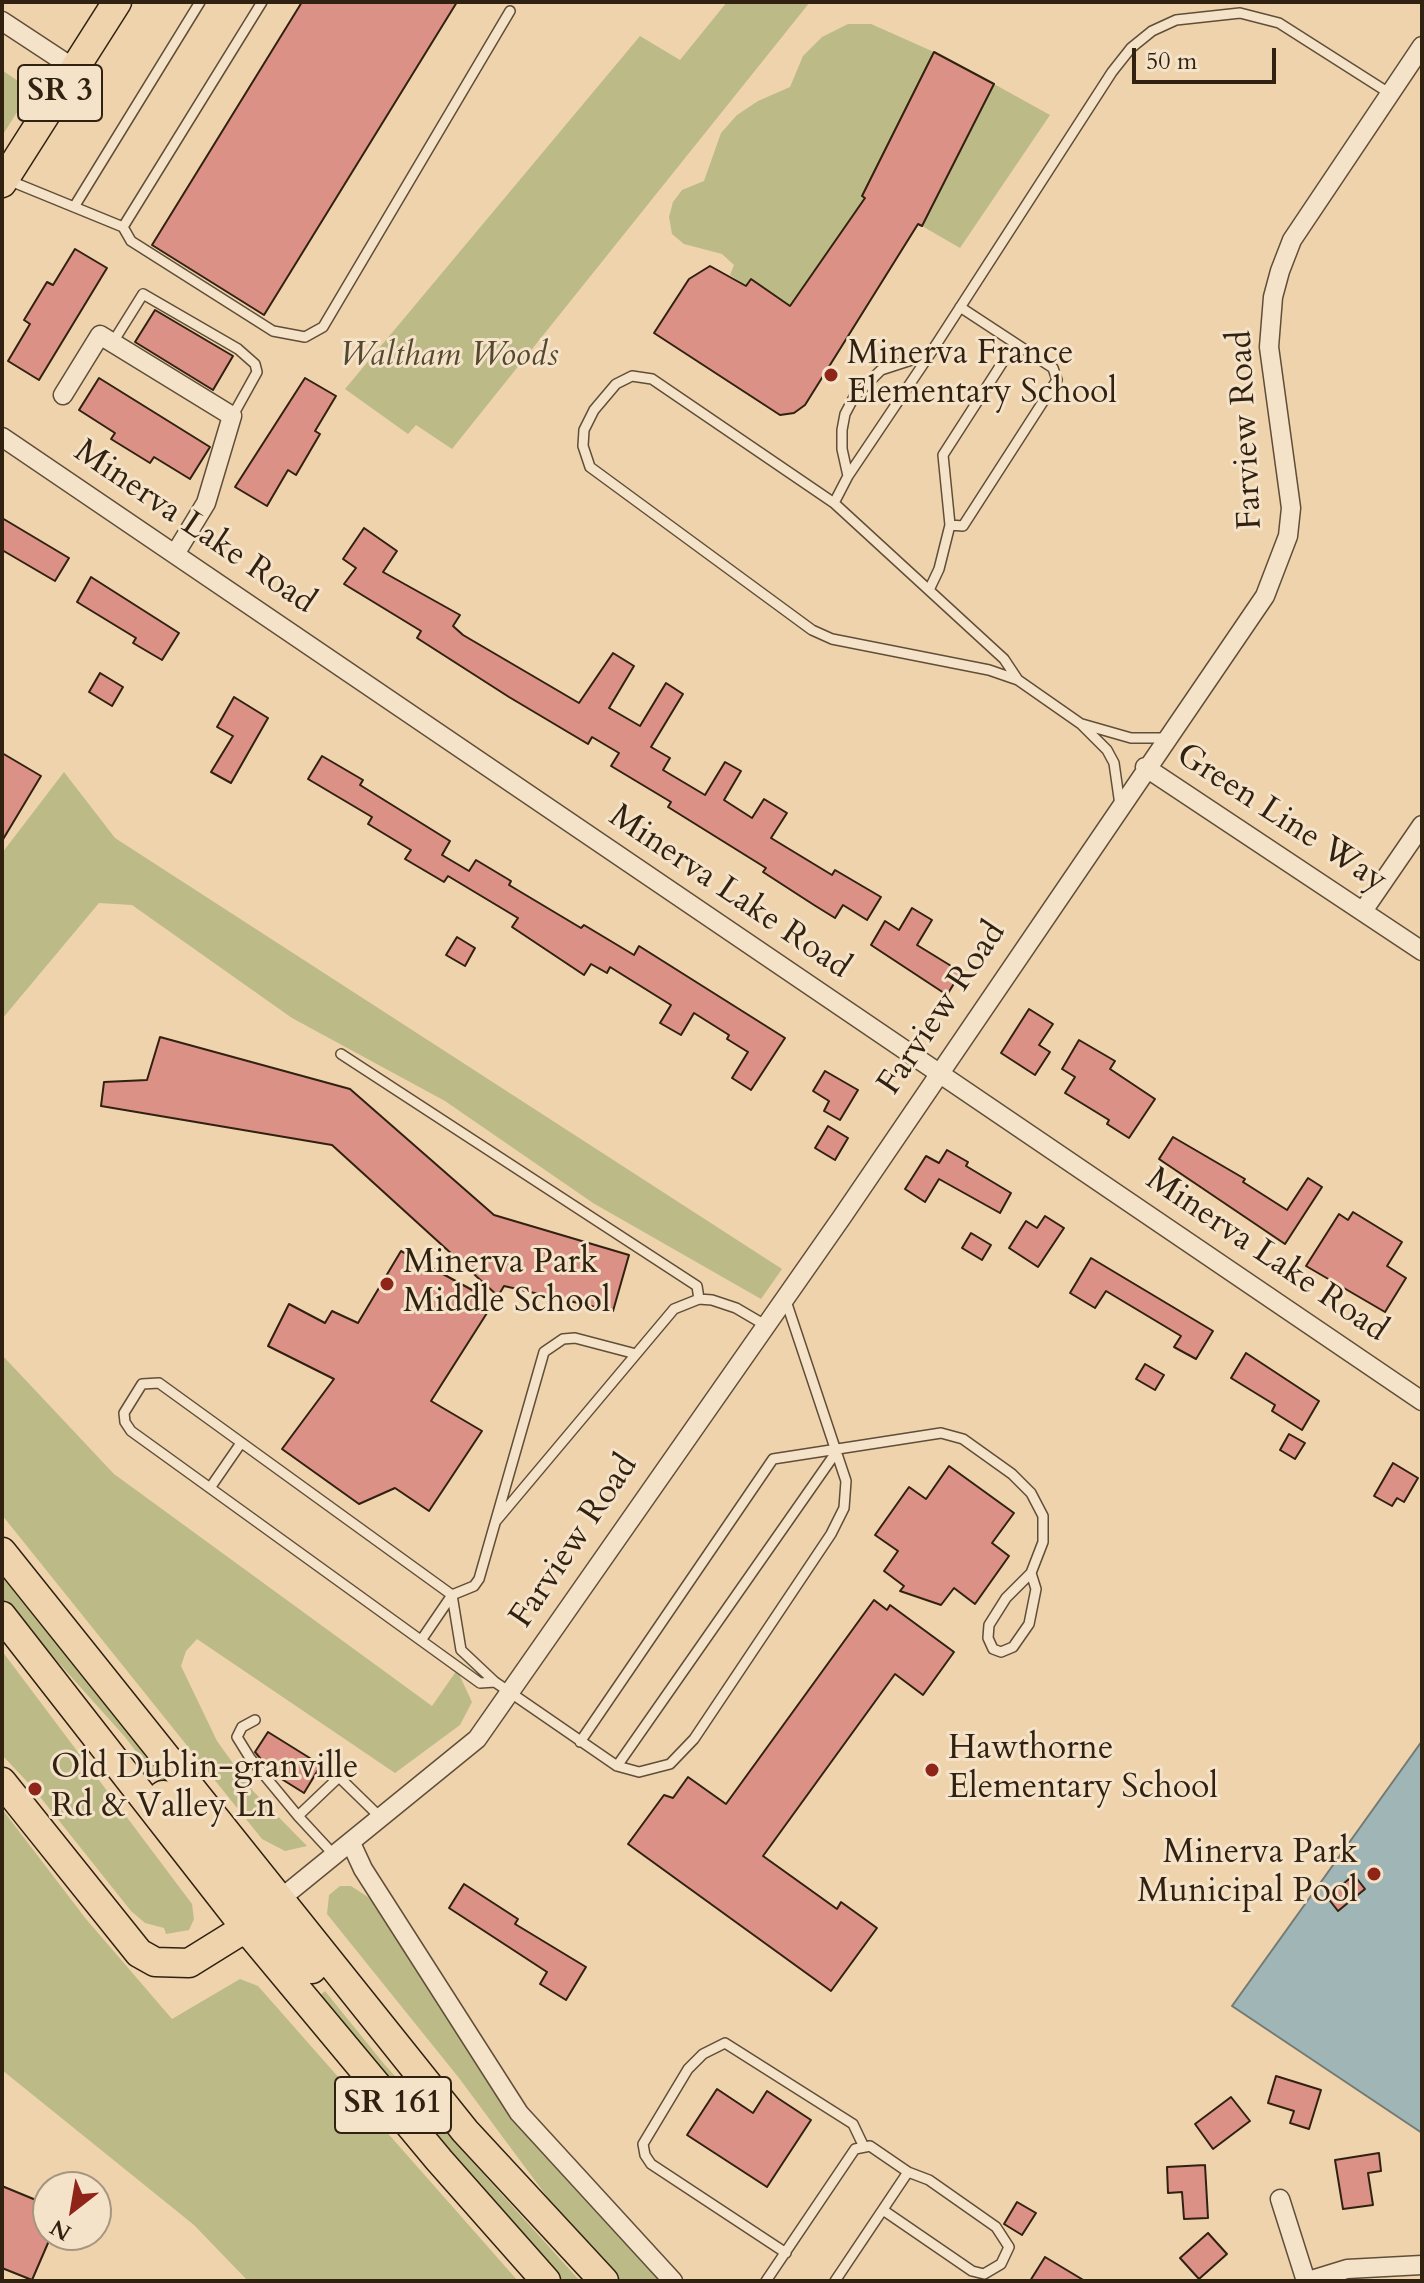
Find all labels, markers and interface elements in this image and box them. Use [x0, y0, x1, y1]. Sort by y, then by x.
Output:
scale bar [1136, 32, 1280, 82]
text: 50 m [1146, 45, 1197, 78]
road number: SR 3 [18, 65, 102, 121]
street label: Farview Road [1221, 329, 1273, 531]
place label: Minerva France Elementary School [847, 335, 1117, 414]
park label: Waltham Woods [340, 337, 558, 377]
marker: Minerva France Elementary School [822, 366, 840, 384]
street label: Minerva Lake Road [65, 432, 323, 624]
street label: Green Line Way [1168, 736, 1394, 902]
street label: Minerva Lake Road [600, 797, 858, 989]
street label: Farview Road [870, 915, 1016, 1103]
street label: Minerva Lake Road [1137, 1160, 1395, 1352]
place label: Minerva Park Middle School [403, 1244, 611, 1324]
marker: Minerva Park Middle School [378, 1275, 396, 1293]
street label: Farview Road [502, 1448, 648, 1636]
place label: Hawthorne Elementary School [948, 1730, 1218, 1810]
place label: Old Dublin-granville Rd & Valley Ln [51, 1749, 358, 1828]
marker: Hawthorne Elementary School [923, 1761, 941, 1779]
marker: Old Dublin-granville Rd & Valley Ln [26, 1780, 44, 1798]
place label: Minerva Park Municipal Pool [1137, 1834, 1358, 1914]
marker: Minerva Park Municipal Pool [1365, 1865, 1383, 1883]
road number: SR 161 [335, 2077, 451, 2133]
north arrow [32, 2171, 112, 2251]
text: N [45, 2212, 77, 2248]

